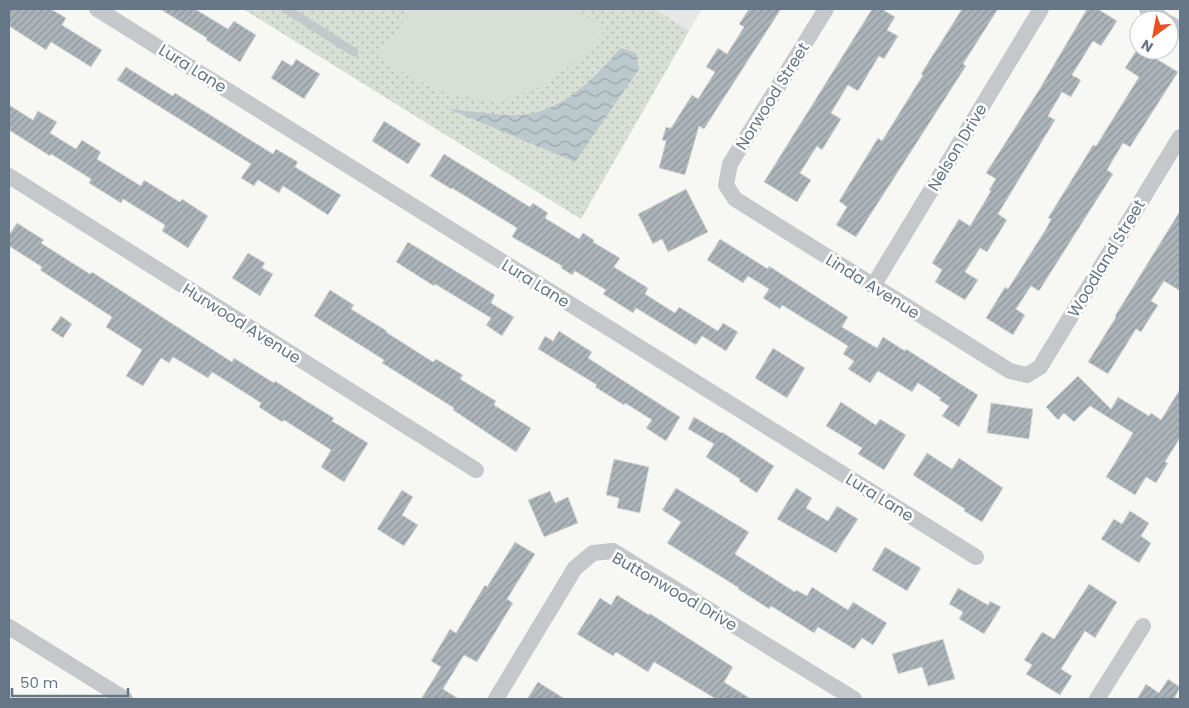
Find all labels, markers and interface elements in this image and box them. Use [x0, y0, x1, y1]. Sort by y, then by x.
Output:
north arrow [1129, 10, 1179, 60]
text: N [1137, 35, 1157, 57]
street label: Norwood Street [730, 38, 815, 155]
street label: Lura Lane [154, 39, 231, 98]
street label: Nelson Drive [922, 99, 993, 195]
street label: Woodland Street [1062, 195, 1151, 322]
street label: Linda Avenue [821, 248, 924, 325]
street label: Lura Lane [497, 254, 574, 313]
street label: Hurwood Avenue [178, 278, 306, 369]
street label: Lura Lane [841, 468, 918, 527]
street label: Buttonwood Drive [608, 546, 742, 637]
scale bar [12, 666, 129, 698]
text: 50 m [20, 672, 58, 693]

